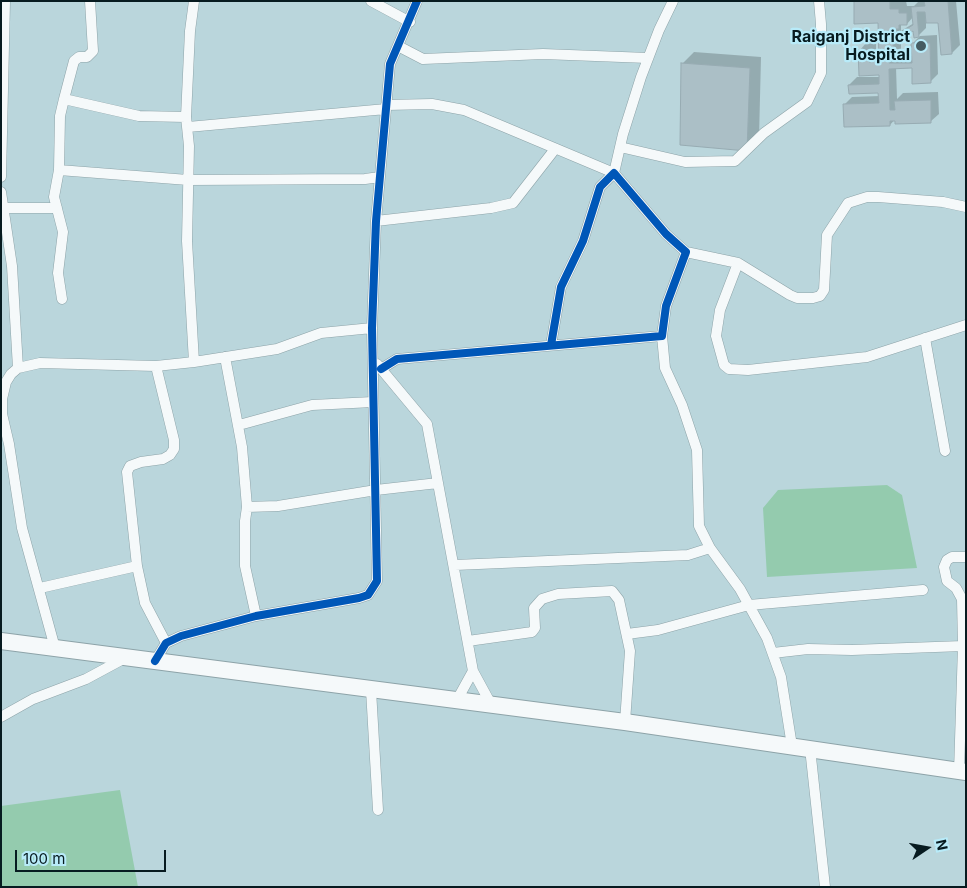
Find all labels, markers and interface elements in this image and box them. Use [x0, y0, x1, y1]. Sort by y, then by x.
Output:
place label: Raiganj District Hospital [792, 27, 910, 65]
marker: Raiganj District Hospital [914, 39, 928, 53]
north arrow [902, 823, 952, 873]
text: N [933, 838, 952, 852]
scale bar [18, 840, 169, 872]
text: 100 m [23, 849, 65, 868]

